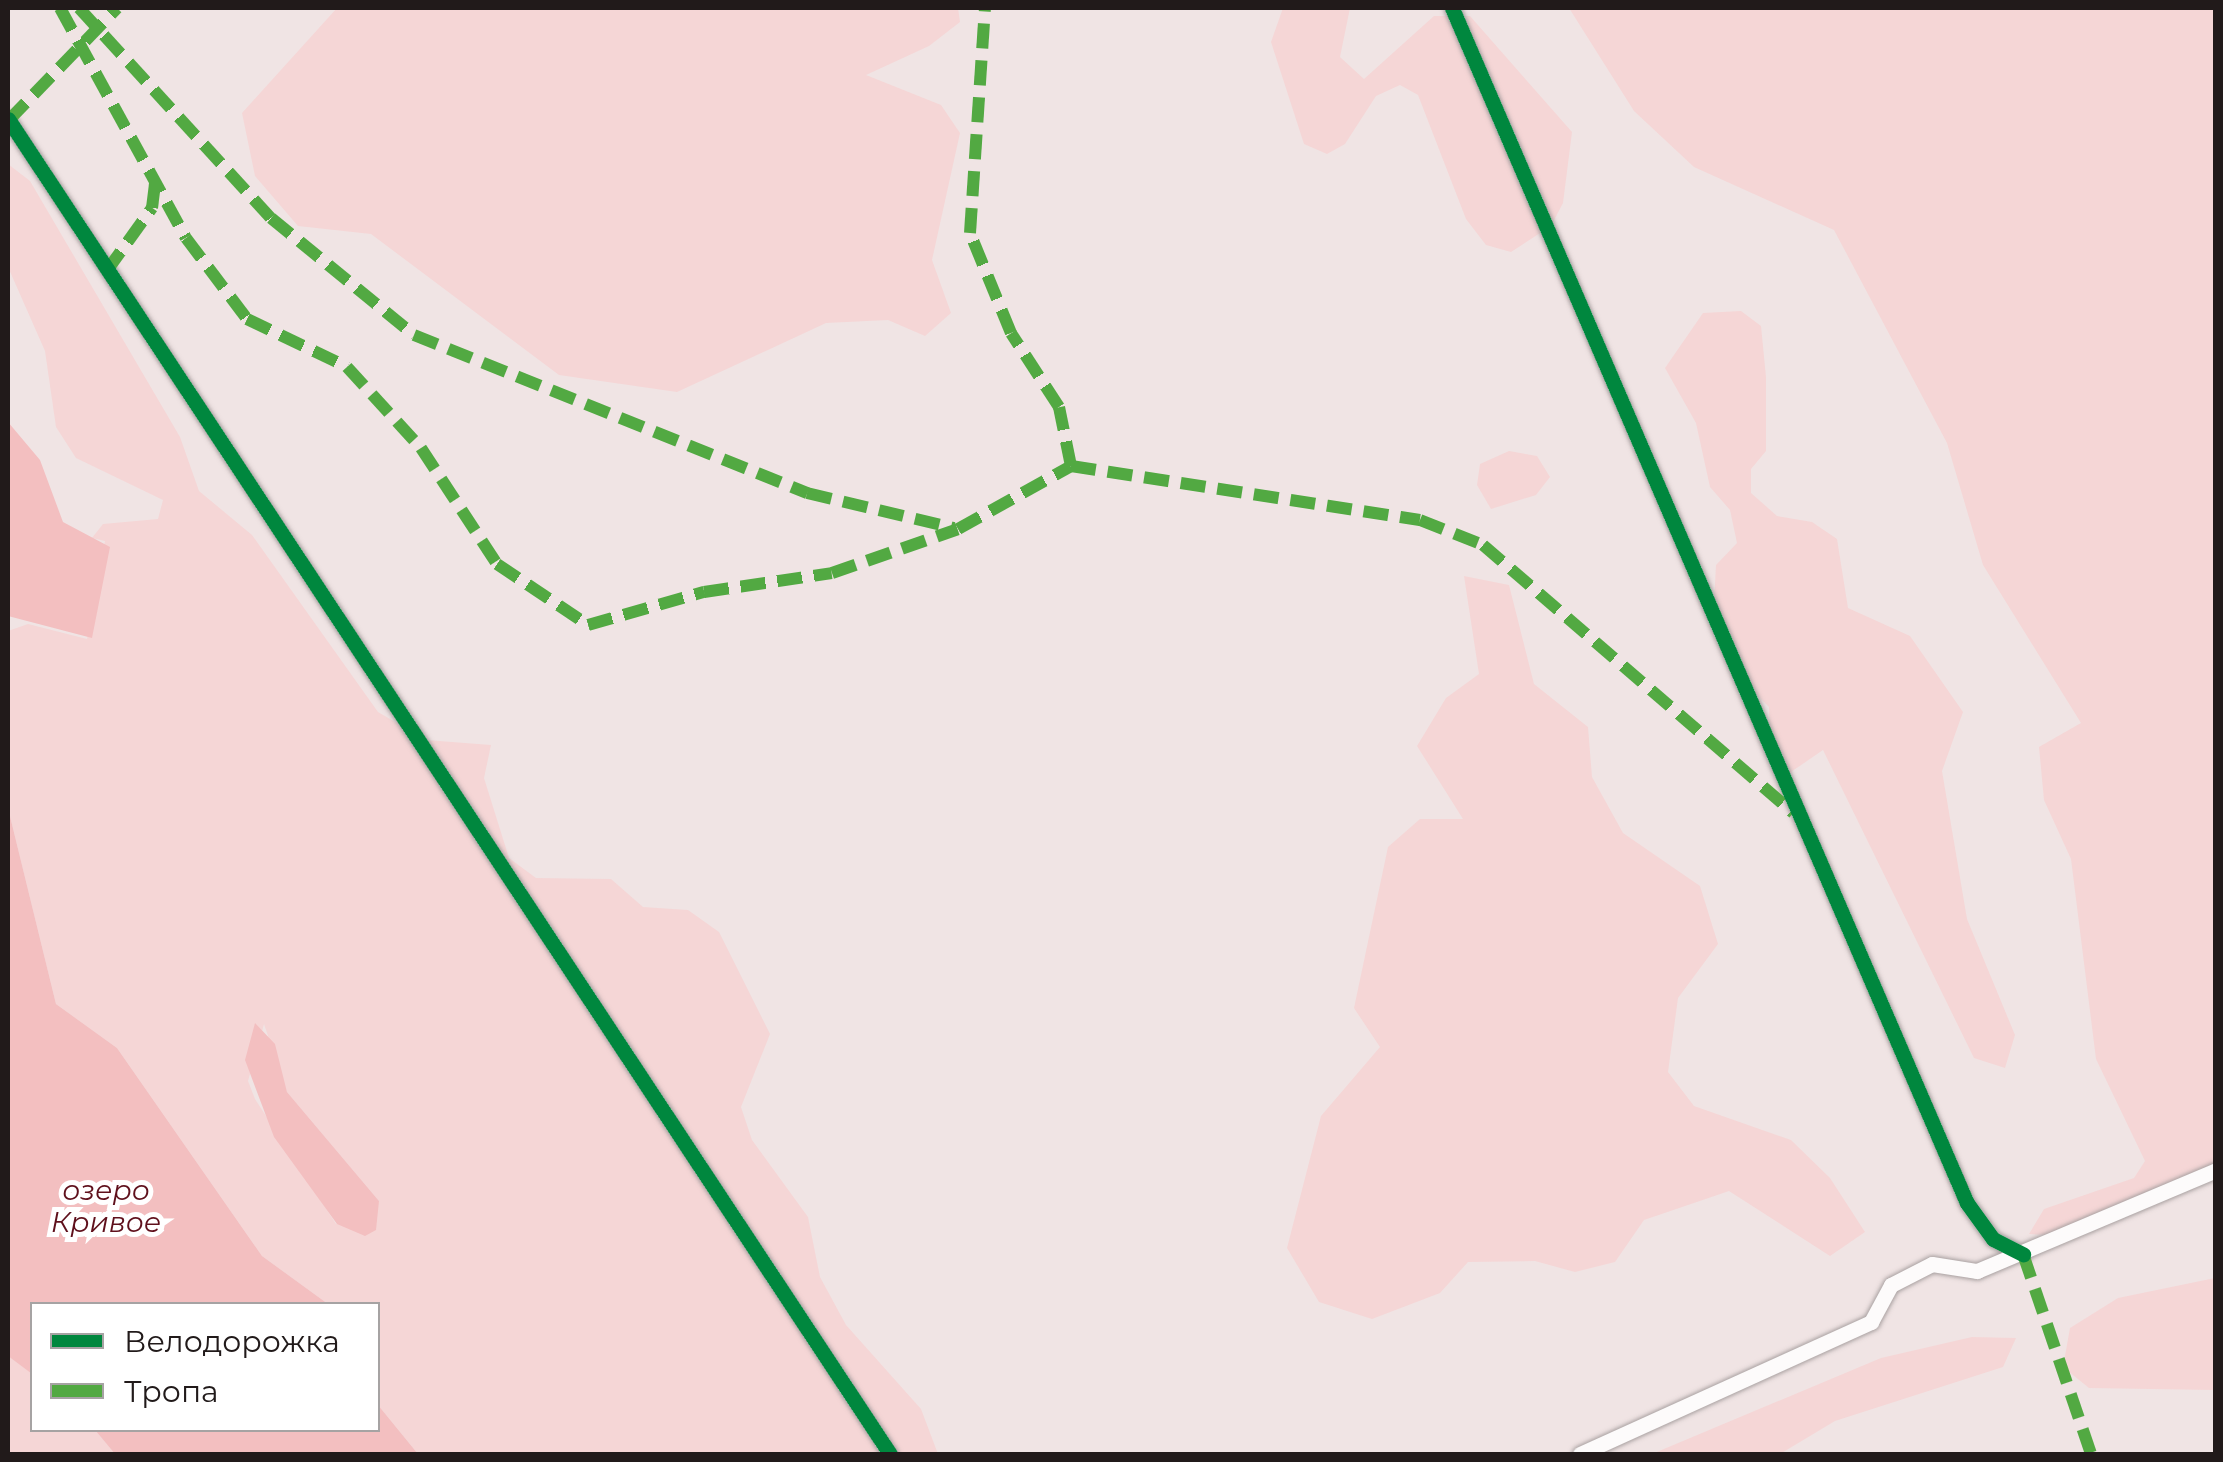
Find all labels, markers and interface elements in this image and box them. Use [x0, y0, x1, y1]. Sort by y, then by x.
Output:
water label: озеро Кривое [51, 1173, 161, 1239]
legend [30, 1302, 380, 1432]
text: Велодорожка [124, 1323, 340, 1360]
text: Тропа [124, 1373, 219, 1410]

